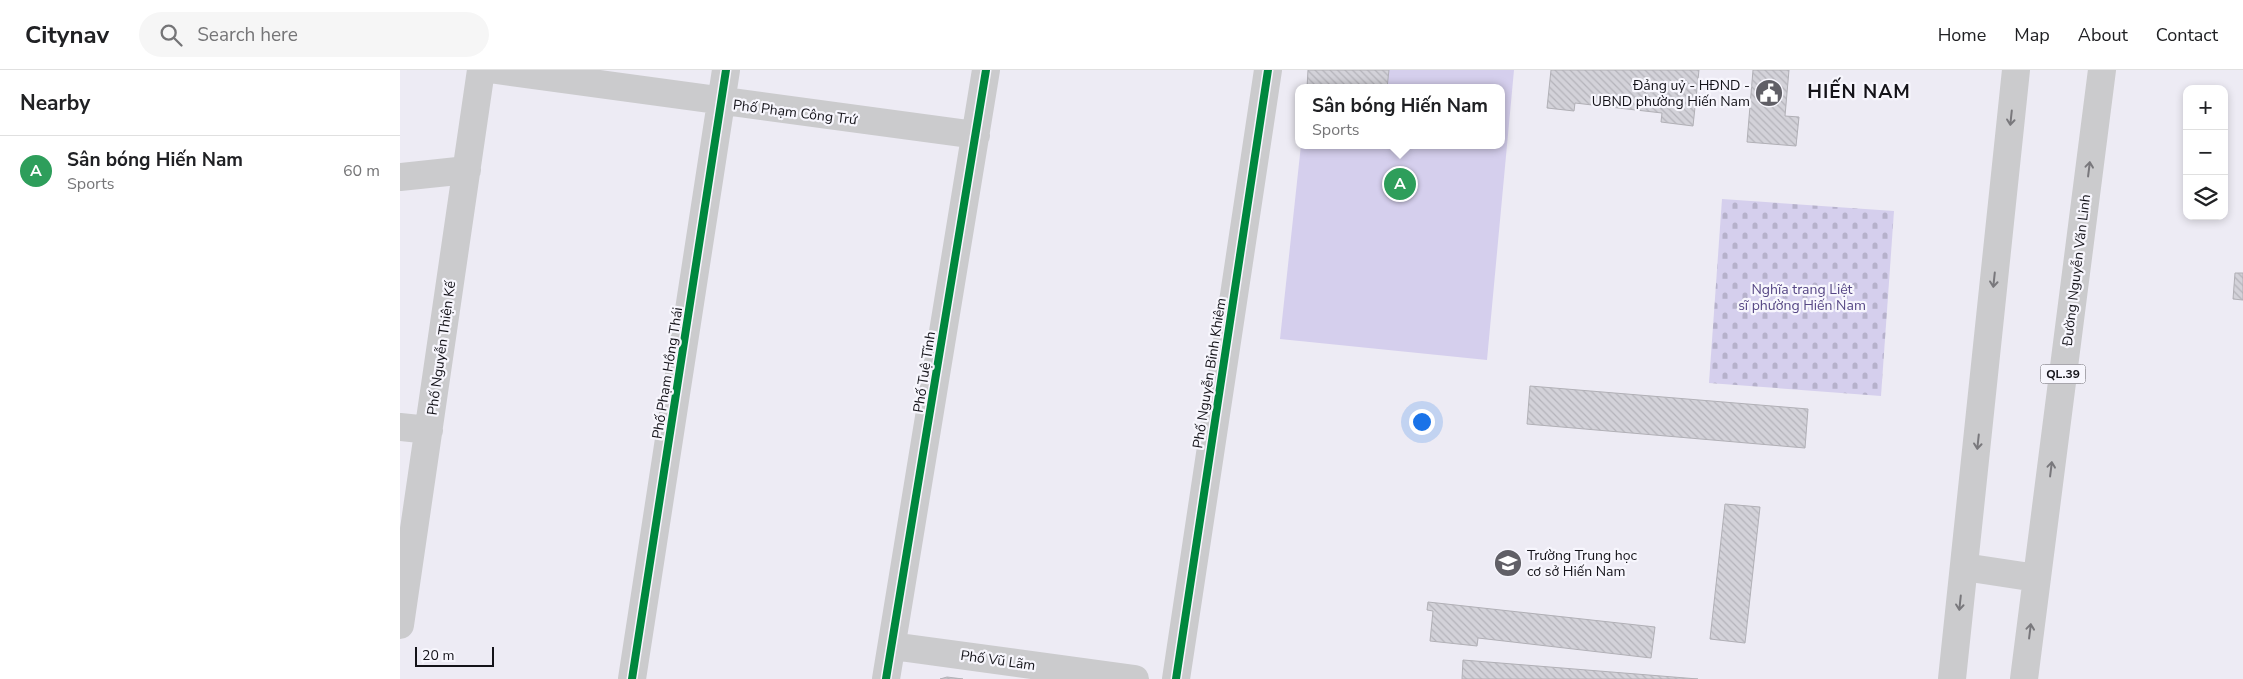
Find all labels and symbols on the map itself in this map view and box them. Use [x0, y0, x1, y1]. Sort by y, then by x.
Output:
place label: Đảng uỷ - HĐND - UBND phường Hiến Nam [1592, 76, 1750, 111]
district label: HIẾN NAM [1807, 77, 1911, 105]
public building icon: Đảng uỷ - HĐND - UBND phường Hiến Nam [1754, 78, 1784, 108]
street label: Phố Phạm Công Trứ [732, 95, 859, 130]
one-way arrow [2006, 110, 2016, 126]
one-way arrow [2084, 162, 2094, 178]
pin: A [1384, 165, 1416, 203]
street label: Đường Nguyễn Văn Linh [2058, 193, 2095, 348]
one-way arrow [1989, 272, 1999, 288]
street label: Phố Nguyễn Thiện Kế [423, 279, 460, 416]
park label: Nghĩa trang Liệt sĩ phường Hiến Nam [1738, 280, 1866, 315]
street label: Phố Nguyễn Bỉnh Khiêm [1188, 296, 1231, 450]
street label: Phố Phạm Hồng Thái [648, 306, 687, 440]
street label: Phố Tuệ Tĩnh [909, 330, 940, 414]
road number: QL.39 [2040, 364, 2086, 384]
your location [1409, 409, 1435, 435]
one-way arrow [1973, 433, 1982, 449]
one-way arrow [2046, 462, 2056, 478]
place label: Trường Trung học cơ sở Hiến Nam [1527, 546, 1637, 581]
school or university icon: Trường Trung học cơ sở Hiến Nam [1493, 548, 1523, 578]
one-way arrow [1955, 595, 1965, 611]
one-way arrow [2026, 623, 2036, 639]
scale bar [415, 644, 494, 667]
street label: Phố Vũ Lãm [959, 646, 1037, 675]

